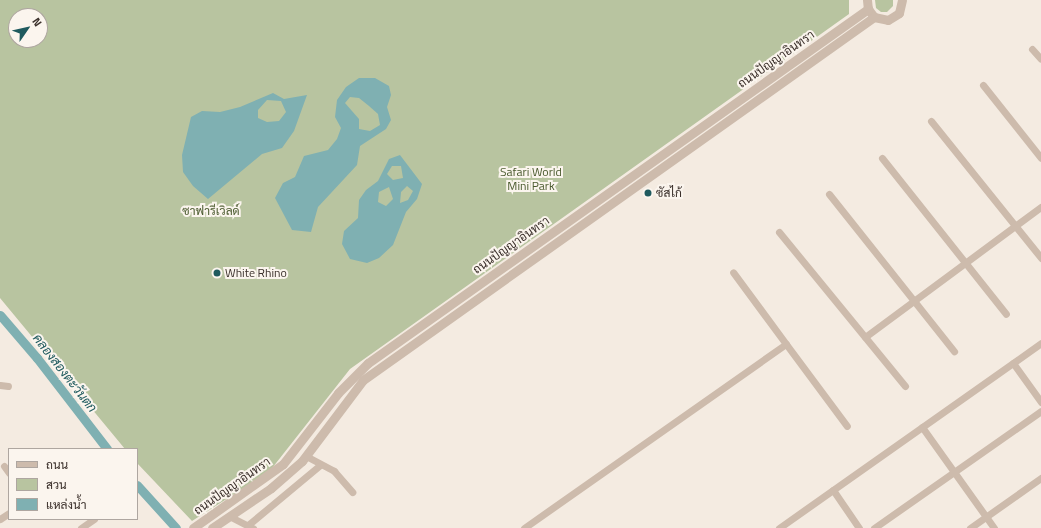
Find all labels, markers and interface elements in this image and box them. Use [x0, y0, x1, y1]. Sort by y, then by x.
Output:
north arrow [8, 8, 48, 48]
text: N [28, 14, 46, 29]
street label: ถนนปัญญาอินทรา [735, 27, 817, 91]
park label: Safari World Mini Park [500, 165, 562, 193]
place label: ซัสไก้ [656, 186, 682, 200]
marker: ซัสไก้ [643, 188, 653, 198]
park label: ซาฟารีเวิลด์ [182, 204, 240, 218]
street label: ถนนปัญญาอินทรา [470, 213, 552, 277]
place label: White Rhino [225, 266, 287, 280]
marker: White Rhino [212, 268, 222, 278]
water label: คลองสองตะวันตก [30, 331, 100, 415]
legend [8, 448, 138, 520]
street label: ถนนปัญญาอินทรา [191, 454, 273, 518]
text: ถนน [46, 455, 68, 474]
text: สวน [46, 475, 67, 494]
text: แหล่งน้ำ [46, 495, 86, 514]

